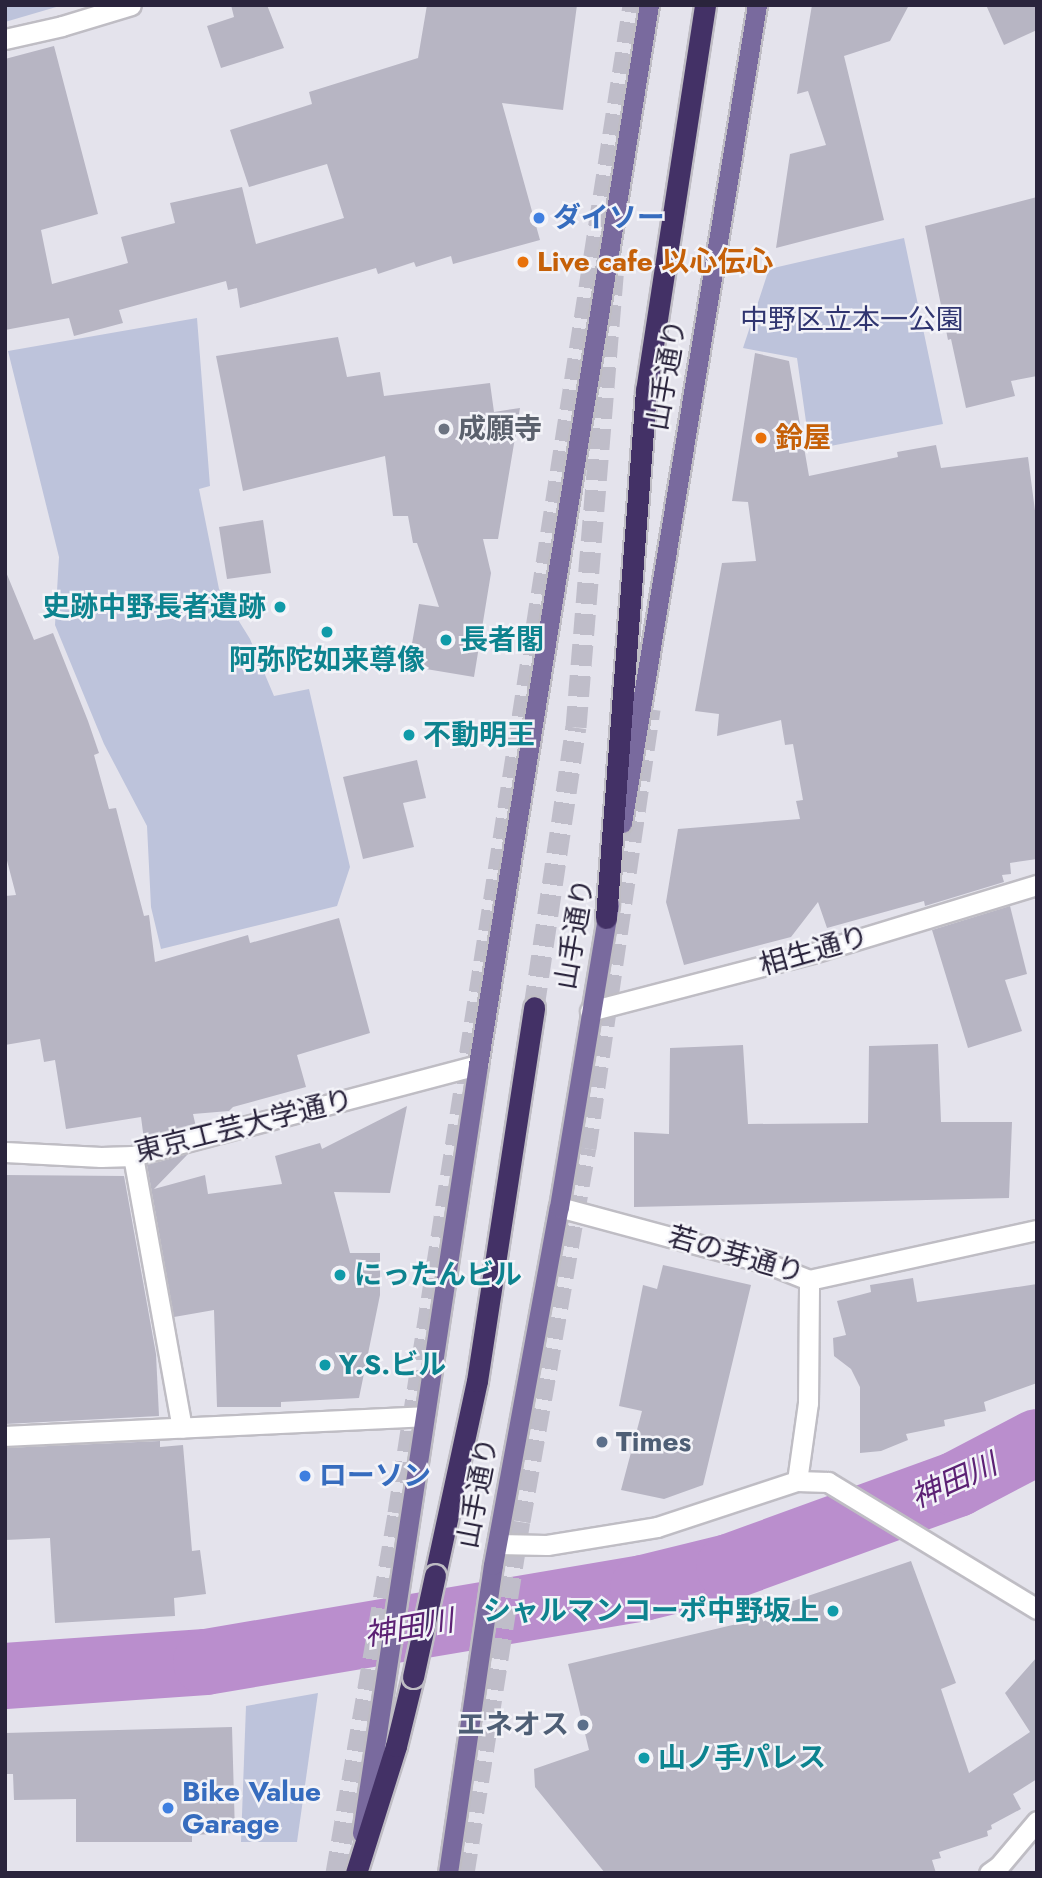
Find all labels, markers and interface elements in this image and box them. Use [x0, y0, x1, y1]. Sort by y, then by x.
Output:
place label: ダイソー [553, 201, 665, 235]
marker: ダイソー [531, 210, 547, 226]
place label: Live cafe 以心伝心 [537, 245, 773, 279]
marker: Live cafe 以心伝心 [515, 254, 531, 270]
park label: 中野区立本一公園 [740, 303, 964, 337]
street label: 山手通り [641, 317, 693, 433]
place label: 成願寺 [458, 412, 542, 446]
marker: 成願寺 [436, 421, 452, 437]
place label: 鈴屋 [775, 421, 831, 455]
marker: 鈴屋 [753, 430, 769, 446]
place label: 史跡中野長者遺跡 [42, 590, 266, 624]
marker: 史跡中野長者遺跡 [272, 599, 288, 615]
place label: 長者閣 [460, 623, 544, 657]
marker: 阿弥陀如来尊像 [319, 624, 335, 640]
marker: 長者閣 [438, 632, 454, 648]
place label: 阿弥陀如来尊像 [229, 643, 425, 677]
place label: 不動明王 [423, 718, 535, 752]
marker: 不動明王 [401, 727, 417, 743]
street label: 山手通り [549, 876, 601, 992]
street label: 相生通り [756, 919, 872, 983]
street label: 東京工芸大学通り [131, 1083, 357, 1169]
street label: 若の芽通り [664, 1220, 808, 1290]
place label: にったんビル [354, 1258, 522, 1292]
marker: にったんビル [332, 1267, 348, 1283]
place label: Y.S.ビル [339, 1348, 446, 1382]
marker: Y.S.ビル [317, 1357, 333, 1373]
place label: Times [616, 1425, 691, 1459]
marker: Times [594, 1434, 610, 1450]
street label: 山手通り [451, 1435, 505, 1551]
water label: 神田川 [906, 1446, 1002, 1516]
place label: ローソン [319, 1459, 431, 1493]
marker: ローソン [297, 1468, 313, 1484]
place label: シャルマンコーポ中野坂上 [483, 1594, 819, 1628]
water label: 神田川 [362, 1602, 456, 1654]
marker: シャルマンコーポ中野坂上 [825, 1603, 841, 1619]
place label: エネオス [457, 1708, 569, 1742]
marker: エネオス [575, 1717, 591, 1733]
place label: 山ノ手パレス [658, 1741, 826, 1775]
marker: 山ノ手パレス [636, 1750, 652, 1766]
place label: Bike Value Garage [182, 1775, 321, 1841]
marker: Bike Value Garage [160, 1800, 176, 1816]

